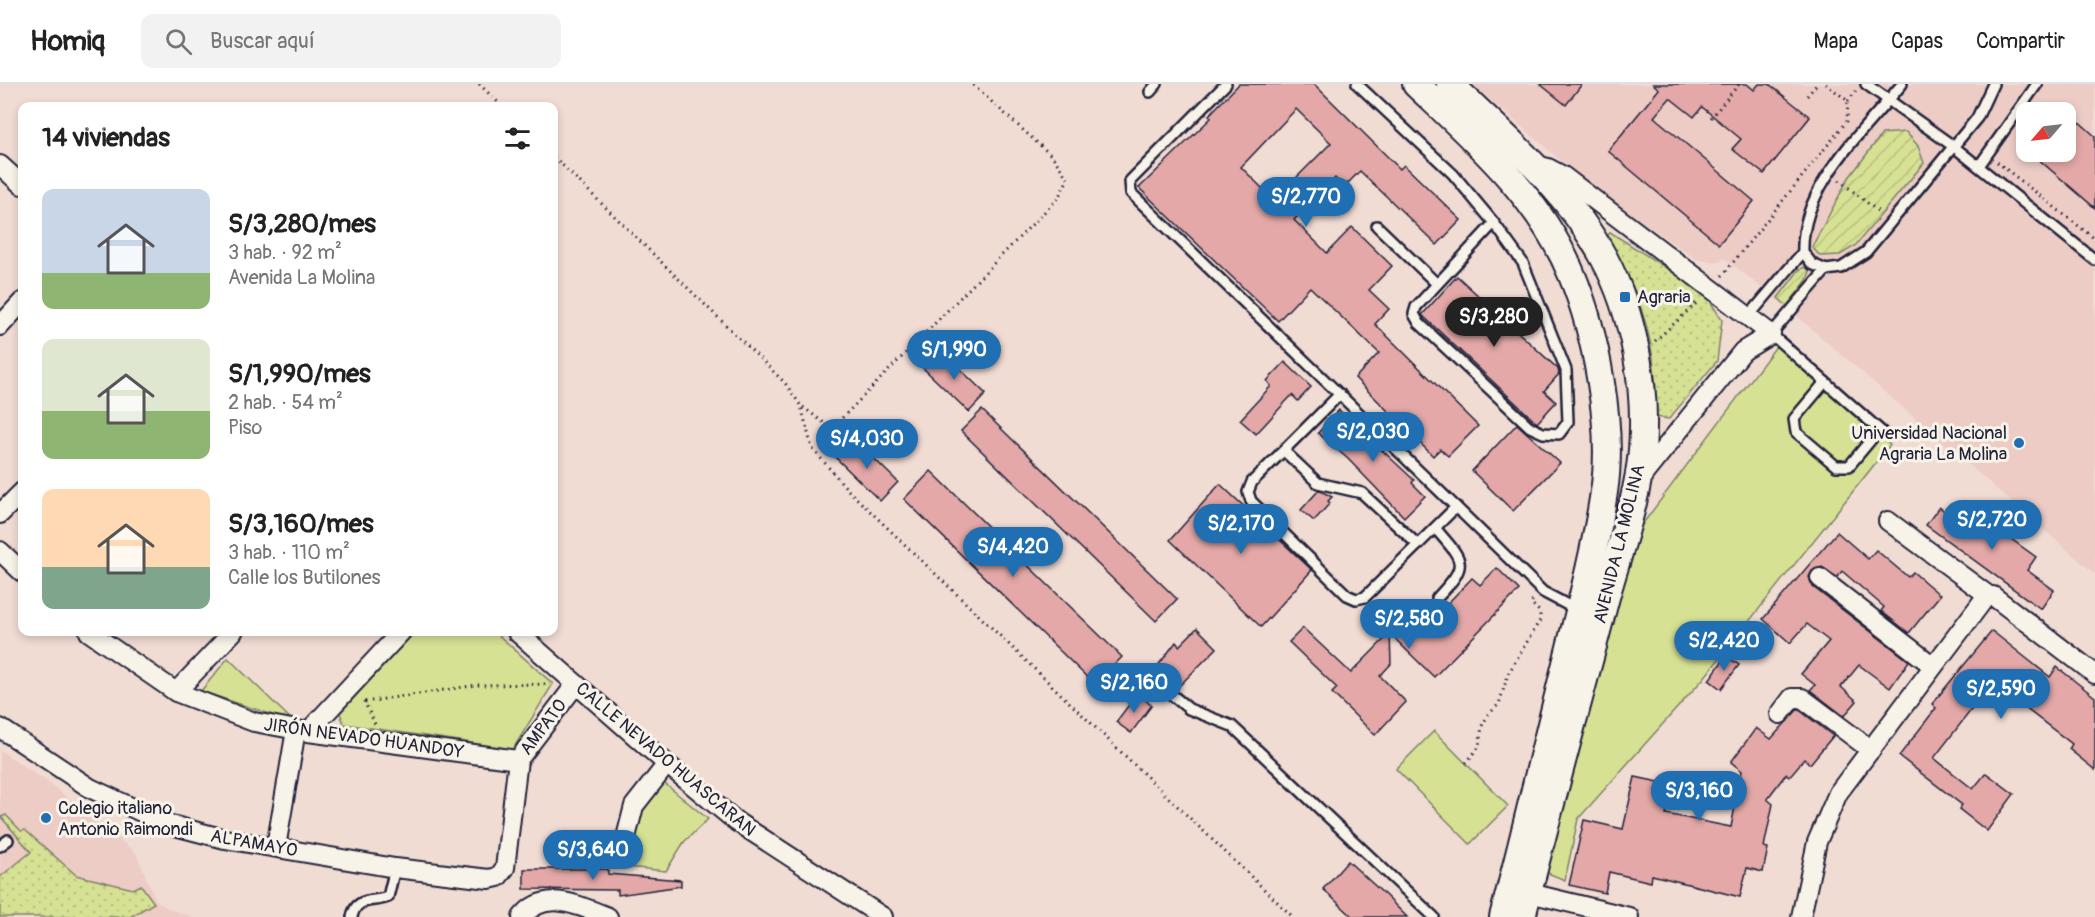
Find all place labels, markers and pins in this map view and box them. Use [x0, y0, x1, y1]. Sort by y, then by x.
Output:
pin: S/2,770 [1251, 177, 1361, 228]
place label: Agraria [1637, 286, 1691, 309]
marker: Agraria [1618, 290, 1632, 304]
pin: S/3,280 [1439, 297, 1549, 348]
pin: S/1,990 [899, 330, 1009, 381]
pin: S/2,030 [1318, 412, 1428, 463]
pin: S/4,030 [812, 419, 922, 470]
place label: Universidad Nacional Agraria La Molina [1851, 422, 2007, 466]
marker: Universidad Nacional Agraria La Molina [2012, 436, 2026, 450]
pin: S/2,720 [1937, 500, 2047, 551]
pin: S/2,170 [1186, 504, 1296, 555]
pin: S/4,420 [958, 527, 1068, 578]
pin: S/2,580 [1354, 599, 1464, 650]
pin: S/2,420 [1669, 621, 1779, 672]
pin: S/2,160 [1079, 663, 1189, 714]
pin: S/2,590 [1946, 669, 2056, 720]
pin: S/3,160 [1644, 771, 1754, 822]
place label: Colegio italiano Antonio Raimondi [58, 797, 193, 841]
marker: Colegio italiano Antonio Raimondi [39, 811, 53, 825]
pin: S/3,640 [538, 830, 648, 881]

